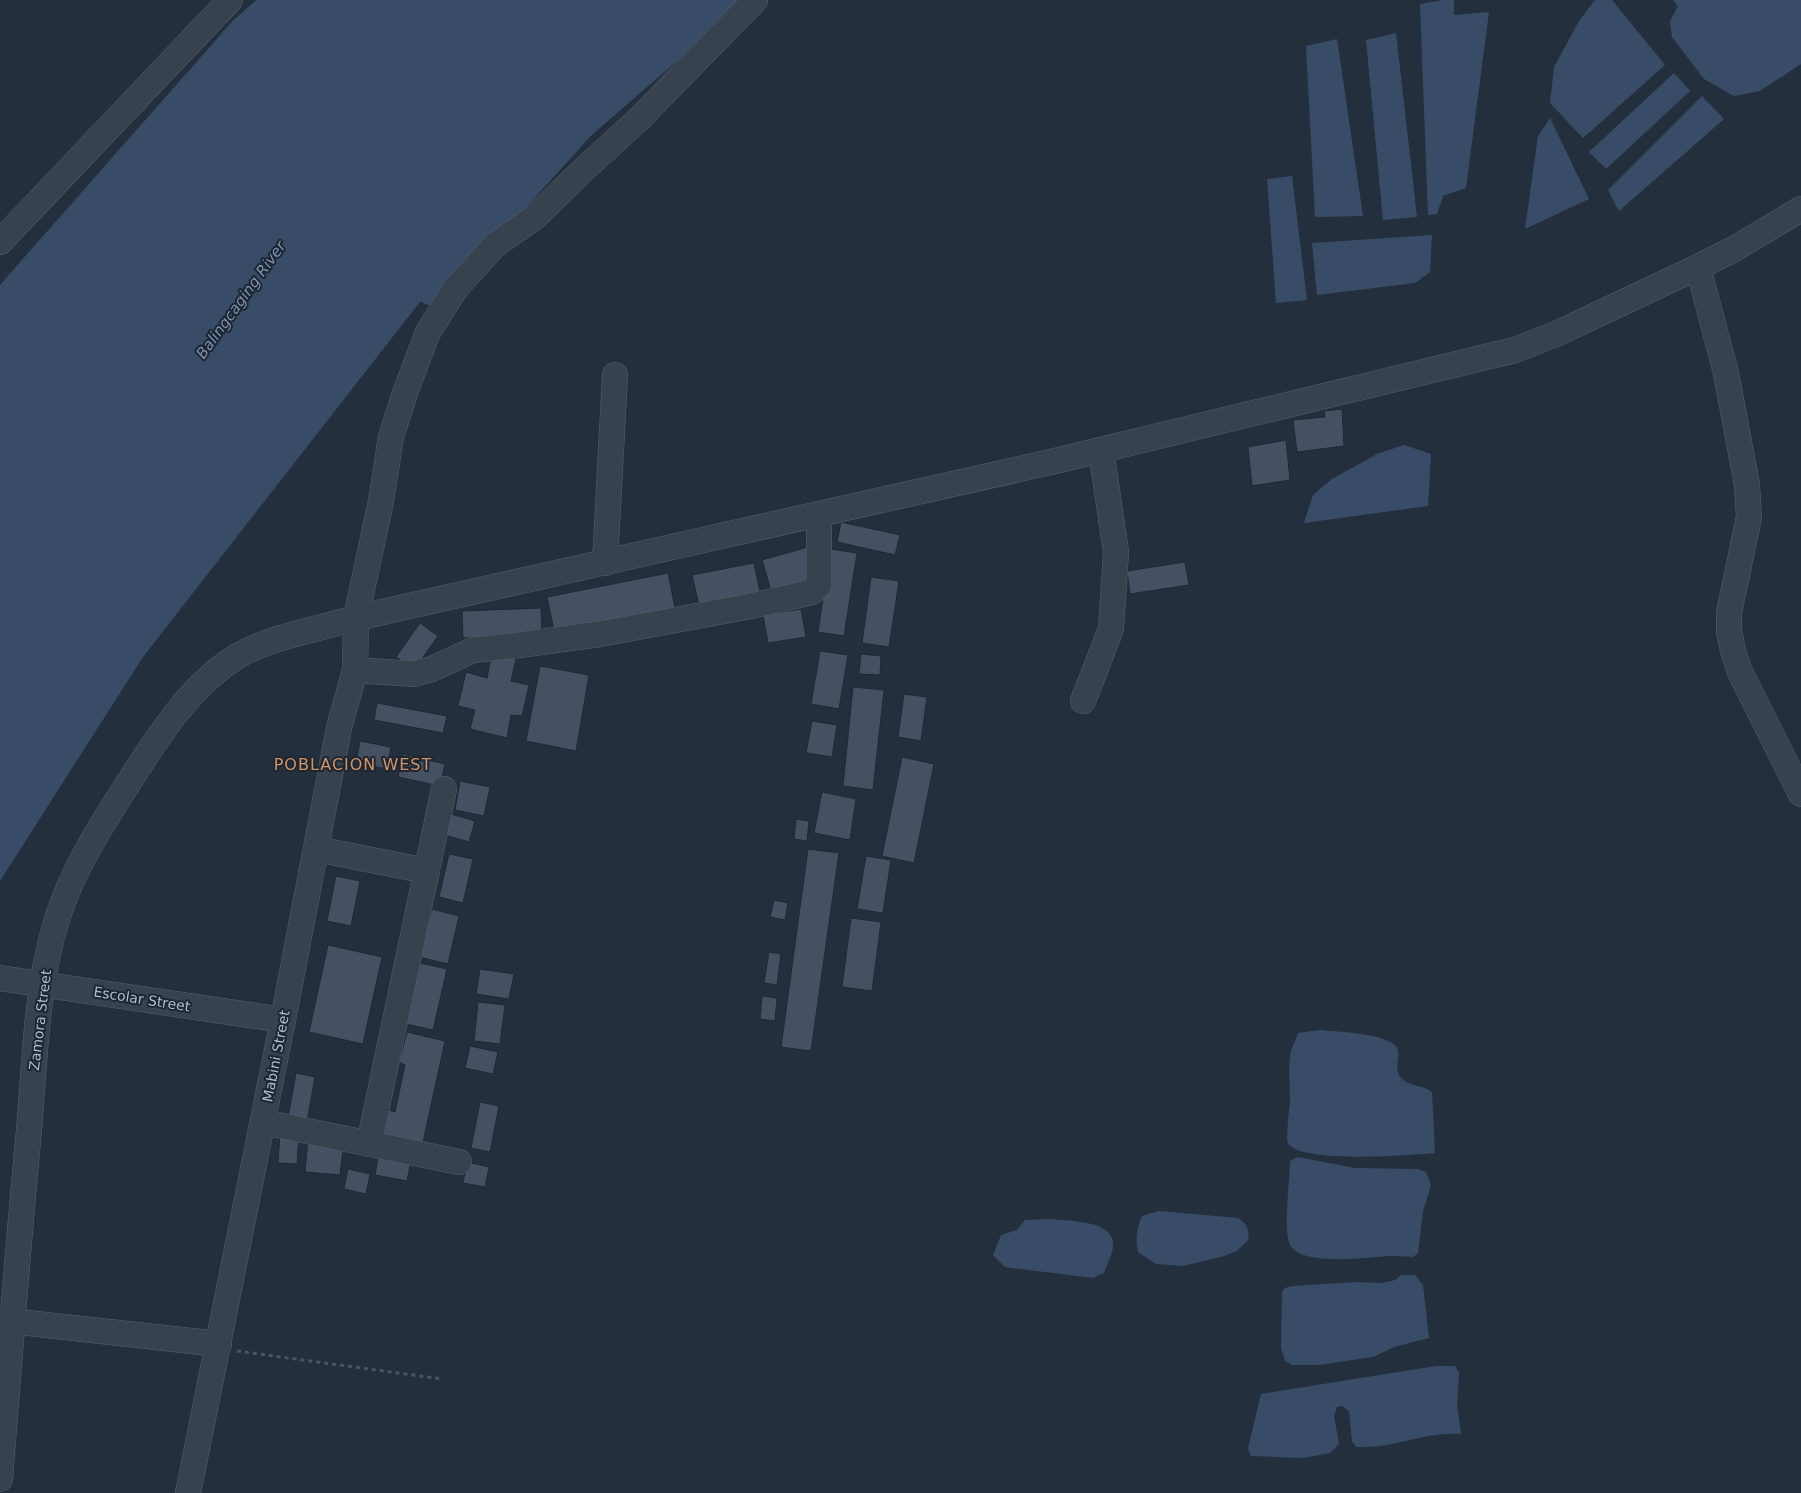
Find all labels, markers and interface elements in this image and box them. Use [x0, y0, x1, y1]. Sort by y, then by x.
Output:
water label: Balingcaging River [192, 237, 290, 362]
district label: POBLACION WEST [274, 755, 432, 774]
street label: Zamora Street [26, 968, 54, 1071]
street label: Escolar Street [93, 983, 192, 1015]
street label: Mabini Street [259, 1008, 293, 1103]

